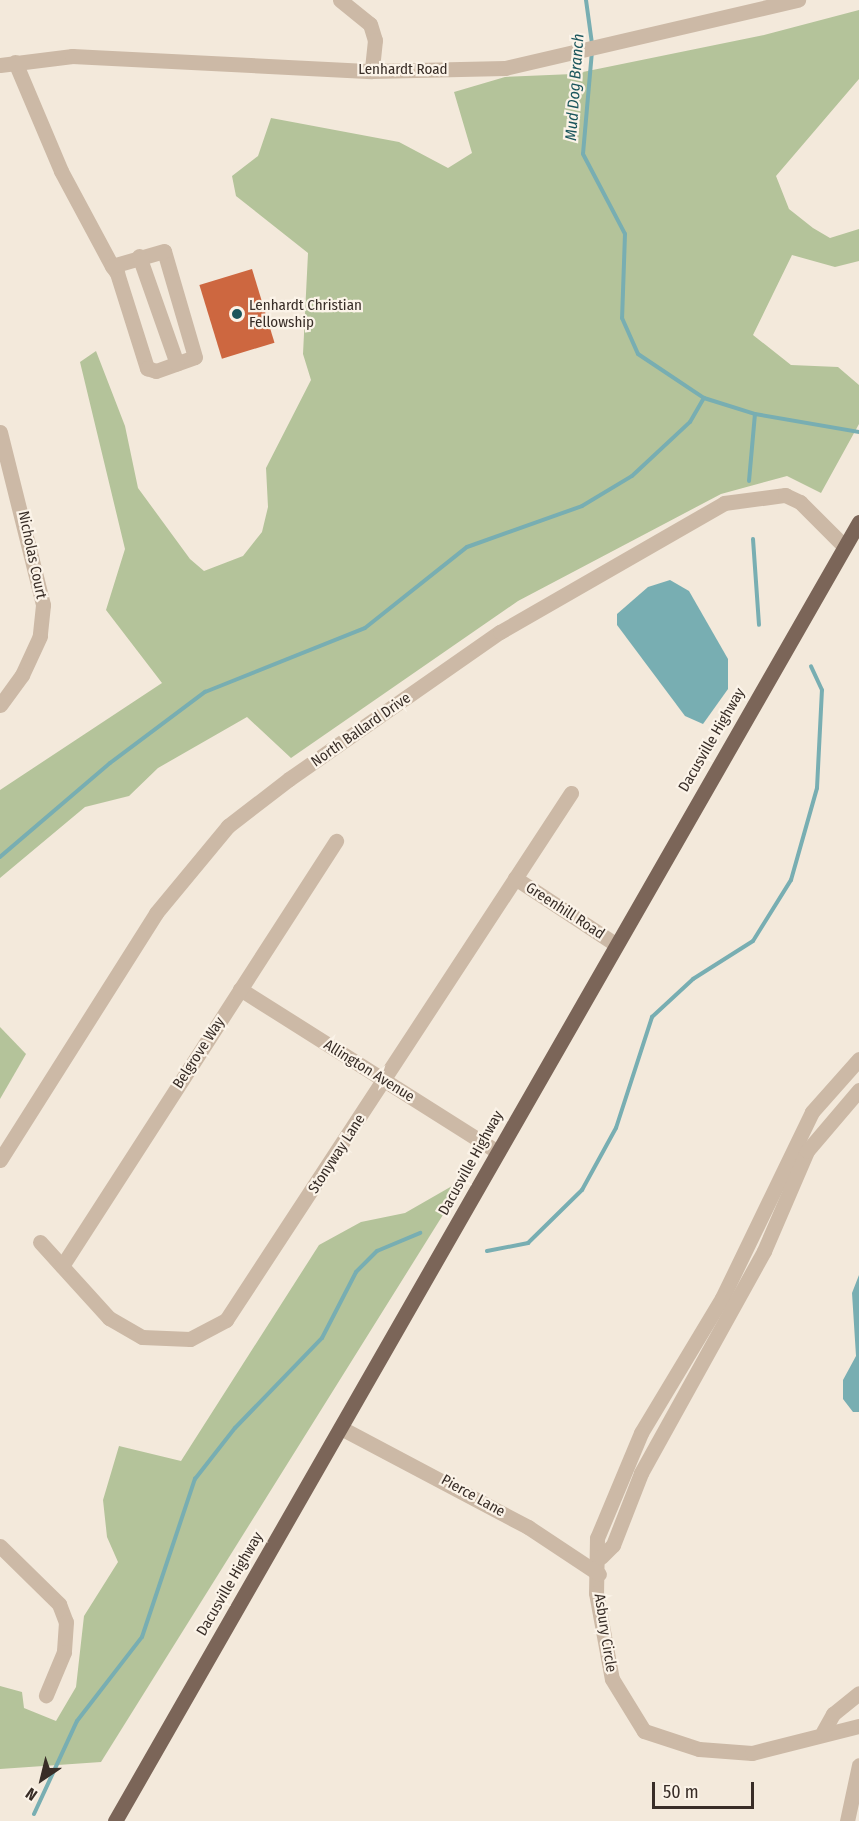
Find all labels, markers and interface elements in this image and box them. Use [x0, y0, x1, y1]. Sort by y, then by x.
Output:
water label: Mud Dog Branch [562, 33, 588, 141]
street label: Lenhardt Road [358, 61, 448, 79]
place label: Lenhardt Christian Fellowship [249, 296, 362, 331]
marker: Lenhardt Christian Fellowship [230, 307, 244, 321]
street label: Nicholas Court [14, 509, 50, 601]
street label: Dacusville Highway [675, 685, 749, 795]
street label: North Ballard Drive [308, 689, 414, 771]
street label: Greenhill Road [522, 879, 608, 943]
street label: Belgrove Way [169, 1014, 229, 1092]
street label: Allington Avenue [320, 1036, 418, 1106]
street label: Dacusville Highway [435, 1108, 507, 1218]
street label: Stonyway Lane [305, 1111, 369, 1197]
street label: Pierce Lane [438, 1471, 508, 1521]
street label: Dacusville Highway [193, 1529, 267, 1639]
street label: Asbury Circle [590, 1592, 620, 1674]
north arrow [12, 1749, 72, 1809]
scale bar [655, 1770, 757, 1808]
text: 50 m [663, 1781, 699, 1803]
text: N [22, 1784, 41, 1805]

